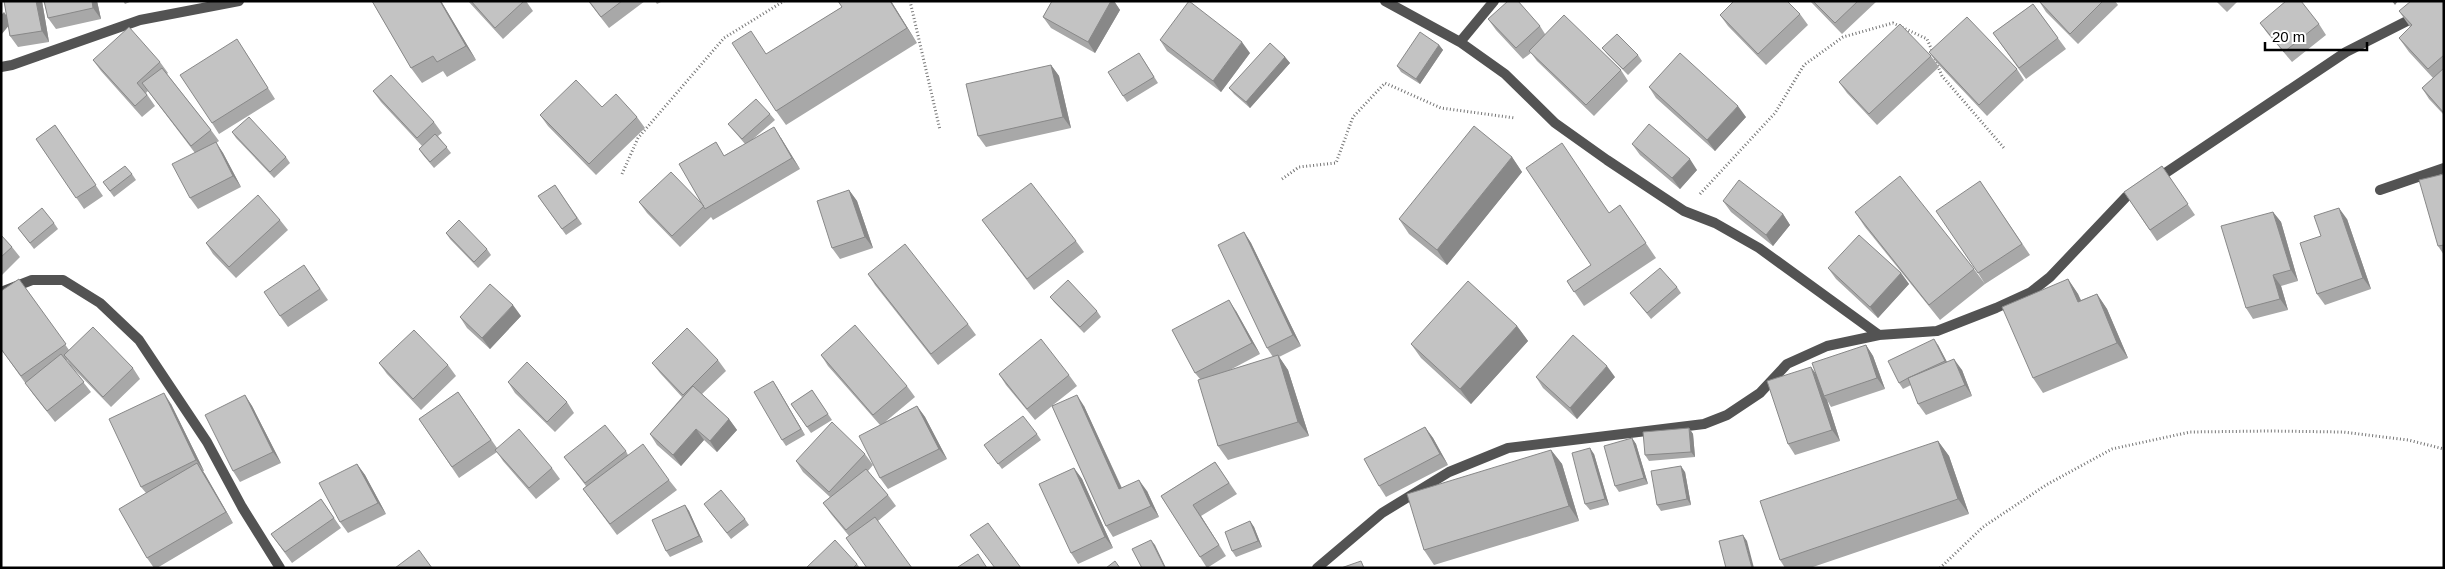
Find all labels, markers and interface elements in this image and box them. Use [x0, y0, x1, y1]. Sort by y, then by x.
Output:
scale bar [2265, 20, 2368, 52]
text: 20 m [2272, 28, 2305, 45]

